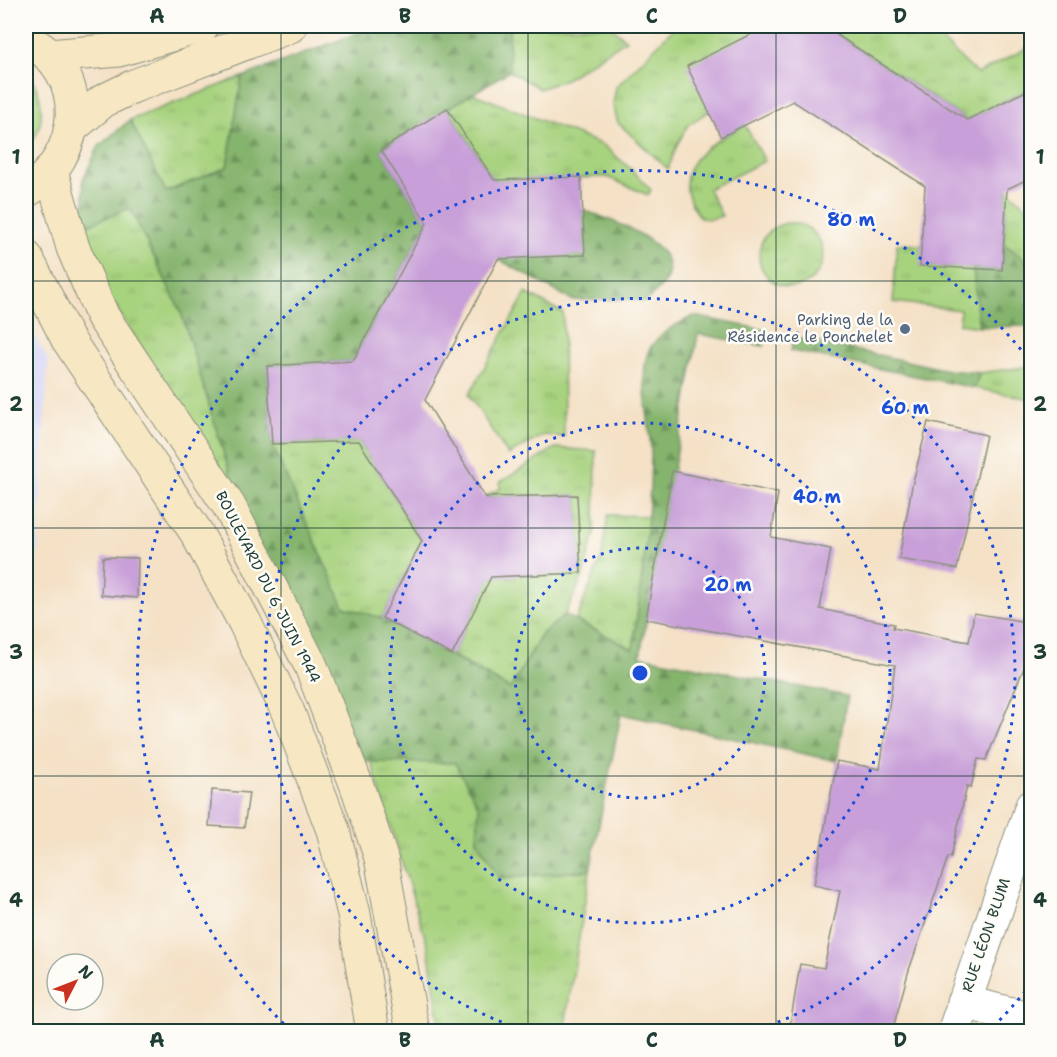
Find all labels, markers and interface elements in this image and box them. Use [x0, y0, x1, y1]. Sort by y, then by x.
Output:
text: A [149, 3, 165, 29]
text: B [399, 3, 411, 29]
text: C [646, 3, 658, 29]
text: D [893, 3, 907, 29]
text: 1 [11, 144, 21, 170]
text: 1 [1035, 144, 1045, 170]
text: 80 m [827, 208, 875, 232]
place label: Parking de la Résidence le Ponchelet [727, 310, 894, 347]
marker: Parking de la Résidence le Ponchelet [898, 322, 912, 336]
text: 2 [9, 391, 23, 417]
text: 2 [1033, 391, 1047, 417]
text: 60 m [881, 396, 929, 420]
text: 40 m [793, 485, 841, 509]
street label: BOULEVARD DU 6 JUIN 1944 [211, 488, 325, 686]
text: 20 m [704, 573, 752, 597]
text: 3 [9, 639, 23, 665]
text: 3 [1033, 639, 1047, 665]
centre of rings [630, 663, 650, 683]
street label: RUE LÉON BLUM [956, 875, 1015, 995]
text: 4 [9, 887, 23, 913]
text: 4 [1033, 887, 1047, 913]
north arrow [45, 952, 105, 1012]
text: N [74, 961, 98, 984]
text: A [149, 1027, 165, 1053]
text: B [399, 1027, 411, 1053]
text: C [646, 1027, 658, 1053]
text: D [893, 1027, 907, 1053]

